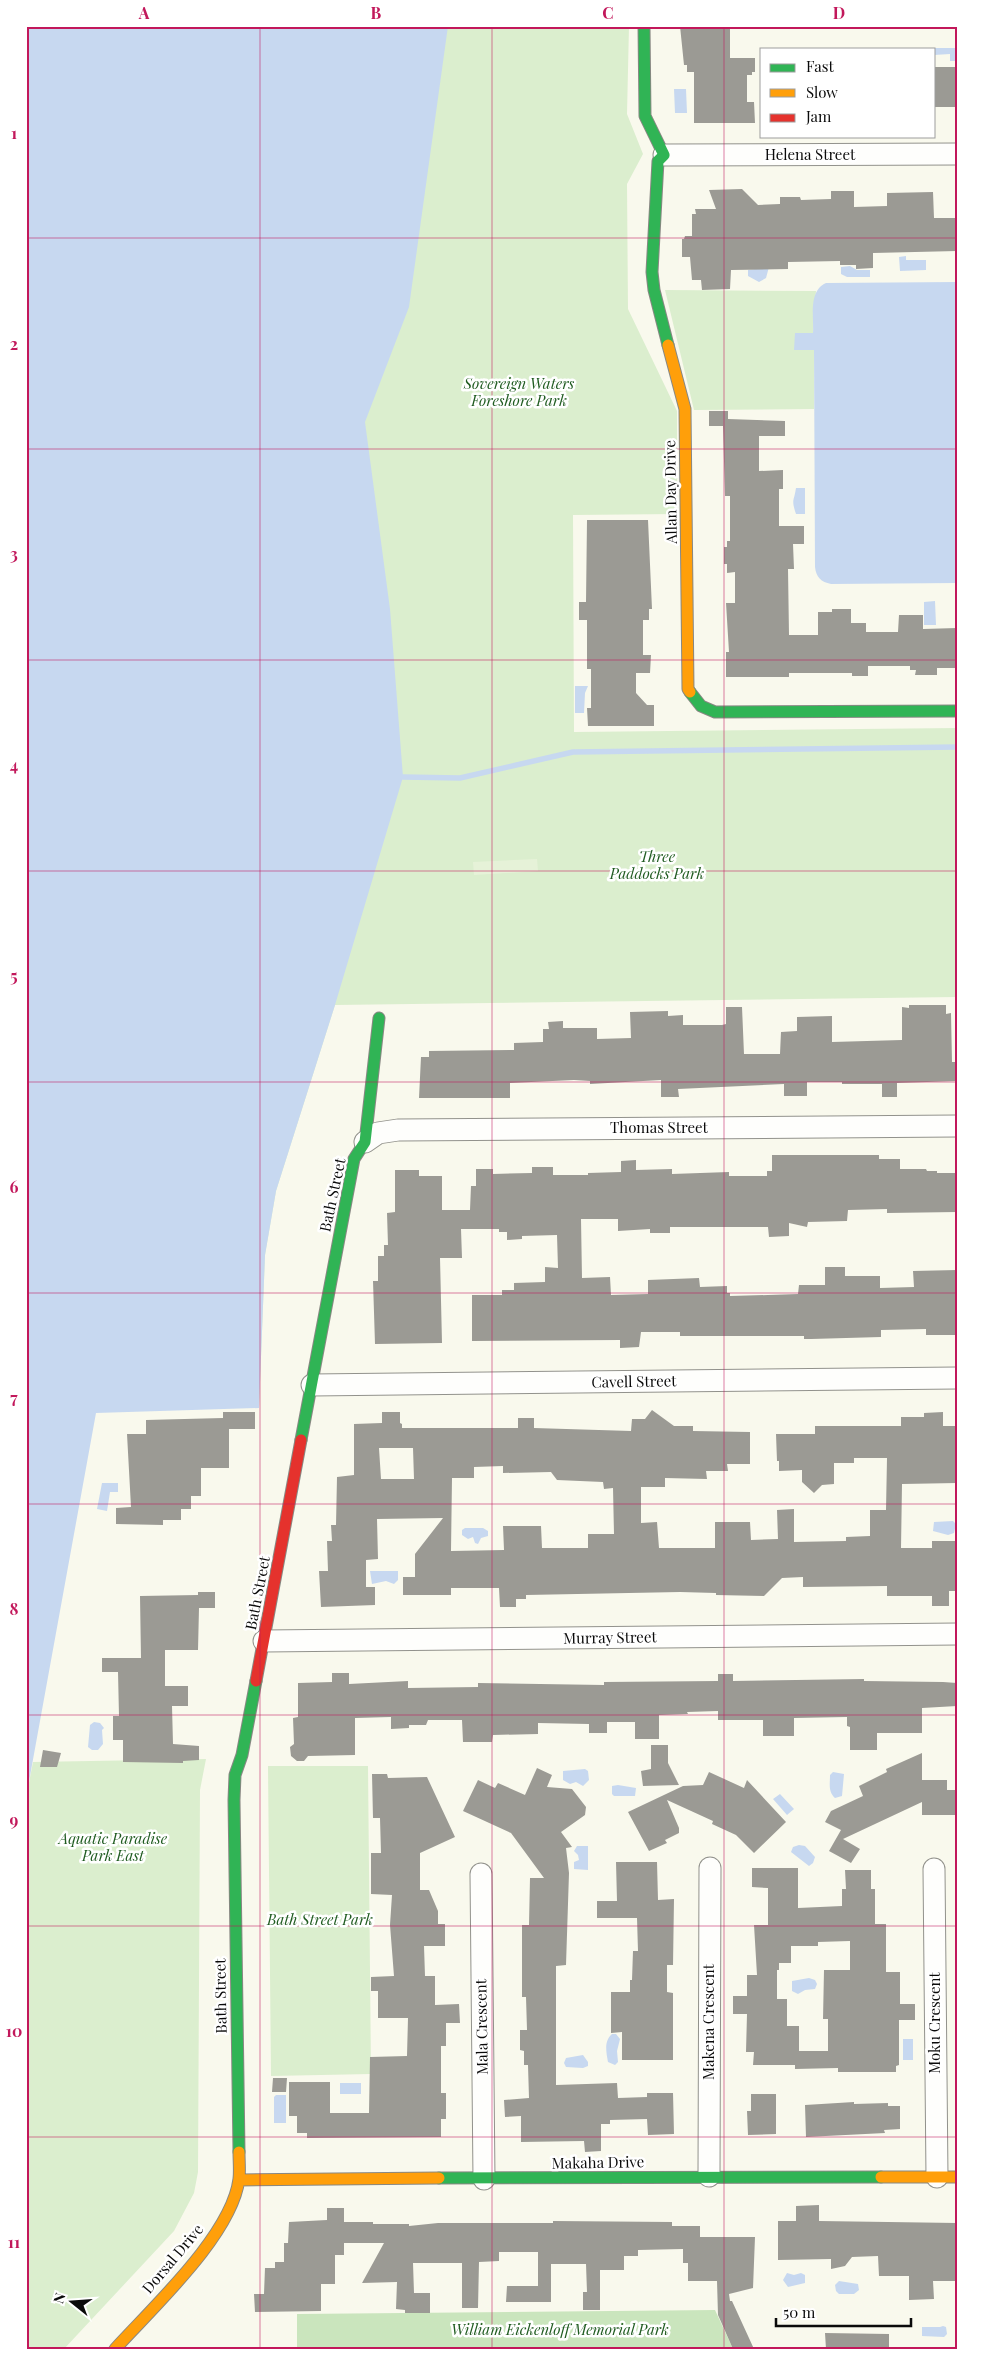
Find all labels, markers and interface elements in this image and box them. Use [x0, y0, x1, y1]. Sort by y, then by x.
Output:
text: A [138, 2, 150, 23]
text: B [371, 2, 382, 23]
text: C [602, 2, 614, 23]
text: D [833, 2, 845, 23]
legend [760, 48, 936, 138]
text: Fast [806, 56, 835, 76]
text: Slow [806, 82, 838, 102]
text: Jam [805, 106, 832, 126]
text: 1 [11, 122, 17, 143]
street label: Helena Street [765, 144, 856, 164]
text: 2 [10, 333, 18, 354]
park label: Sovereign Waters Foreshore Park [463, 373, 575, 410]
street label: Allan Day Drive [659, 440, 681, 545]
text: 3 [10, 543, 18, 564]
text: 4 [10, 754, 18, 775]
park label: Three Paddocks Park [609, 846, 705, 883]
text: 5 [10, 965, 18, 986]
street label: Thomas Street [610, 1117, 709, 1137]
street label: Bath Street [314, 1155, 350, 1234]
text: 6 [10, 1176, 19, 1197]
street label: Cavell Street [591, 1370, 677, 1392]
text: 7 [10, 1387, 18, 1408]
street label: Bath Street [240, 1553, 274, 1632]
text: 8 [10, 1598, 19, 1619]
street label: Murray Street [563, 1626, 658, 1648]
text: 9 [10, 1809, 19, 1830]
park label: Aquatic Paradise Park East [57, 1828, 168, 1865]
park label: Bath Street Park [266, 1909, 373, 1929]
street label: Bath Street [209, 1958, 231, 2034]
street label: Makena Crescent [698, 1963, 718, 2080]
street label: Moku Crescent [924, 1971, 944, 2074]
street label: Mala Crescent [470, 1978, 492, 2075]
text: 10 [6, 2020, 22, 2041]
street label: Makaha Drive [552, 2151, 644, 2173]
street label: Dorsal Drive [137, 2220, 207, 2297]
text: 11 [8, 2231, 20, 2252]
north arrow [48, 2278, 98, 2328]
text: N [49, 2290, 70, 2306]
scale bar [776, 2295, 910, 2327]
text: 50 m [783, 2302, 816, 2322]
park label: William Eickenloff Memorial Park [451, 2319, 669, 2339]

